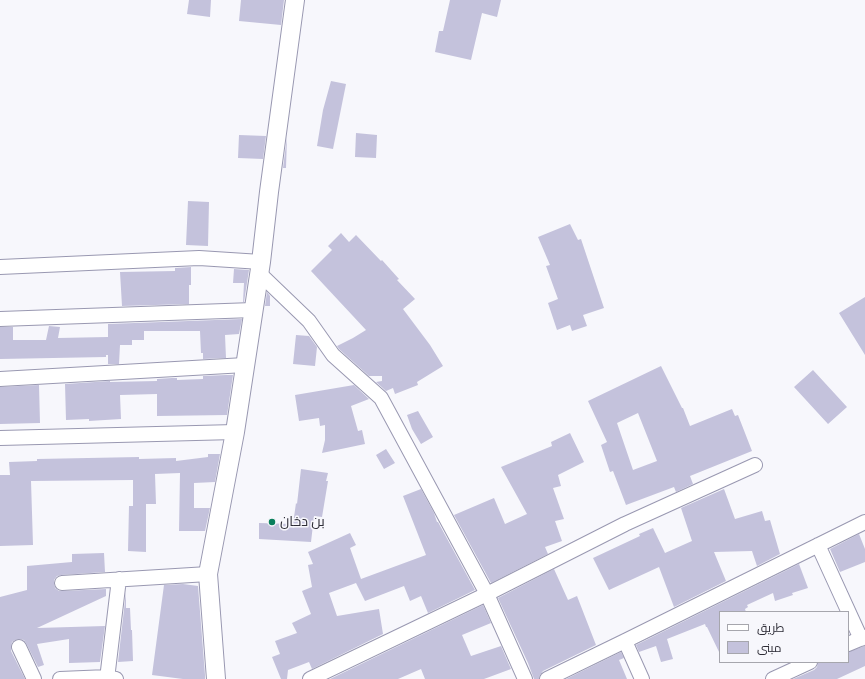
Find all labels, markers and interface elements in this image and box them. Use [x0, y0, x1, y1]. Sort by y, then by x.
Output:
place label: بن دخان [280, 514, 325, 530]
marker: بن دخان [267, 517, 277, 527]
legend [719, 611, 849, 663]
text: طريق [757, 620, 784, 636]
text: مبنى [757, 640, 782, 656]

